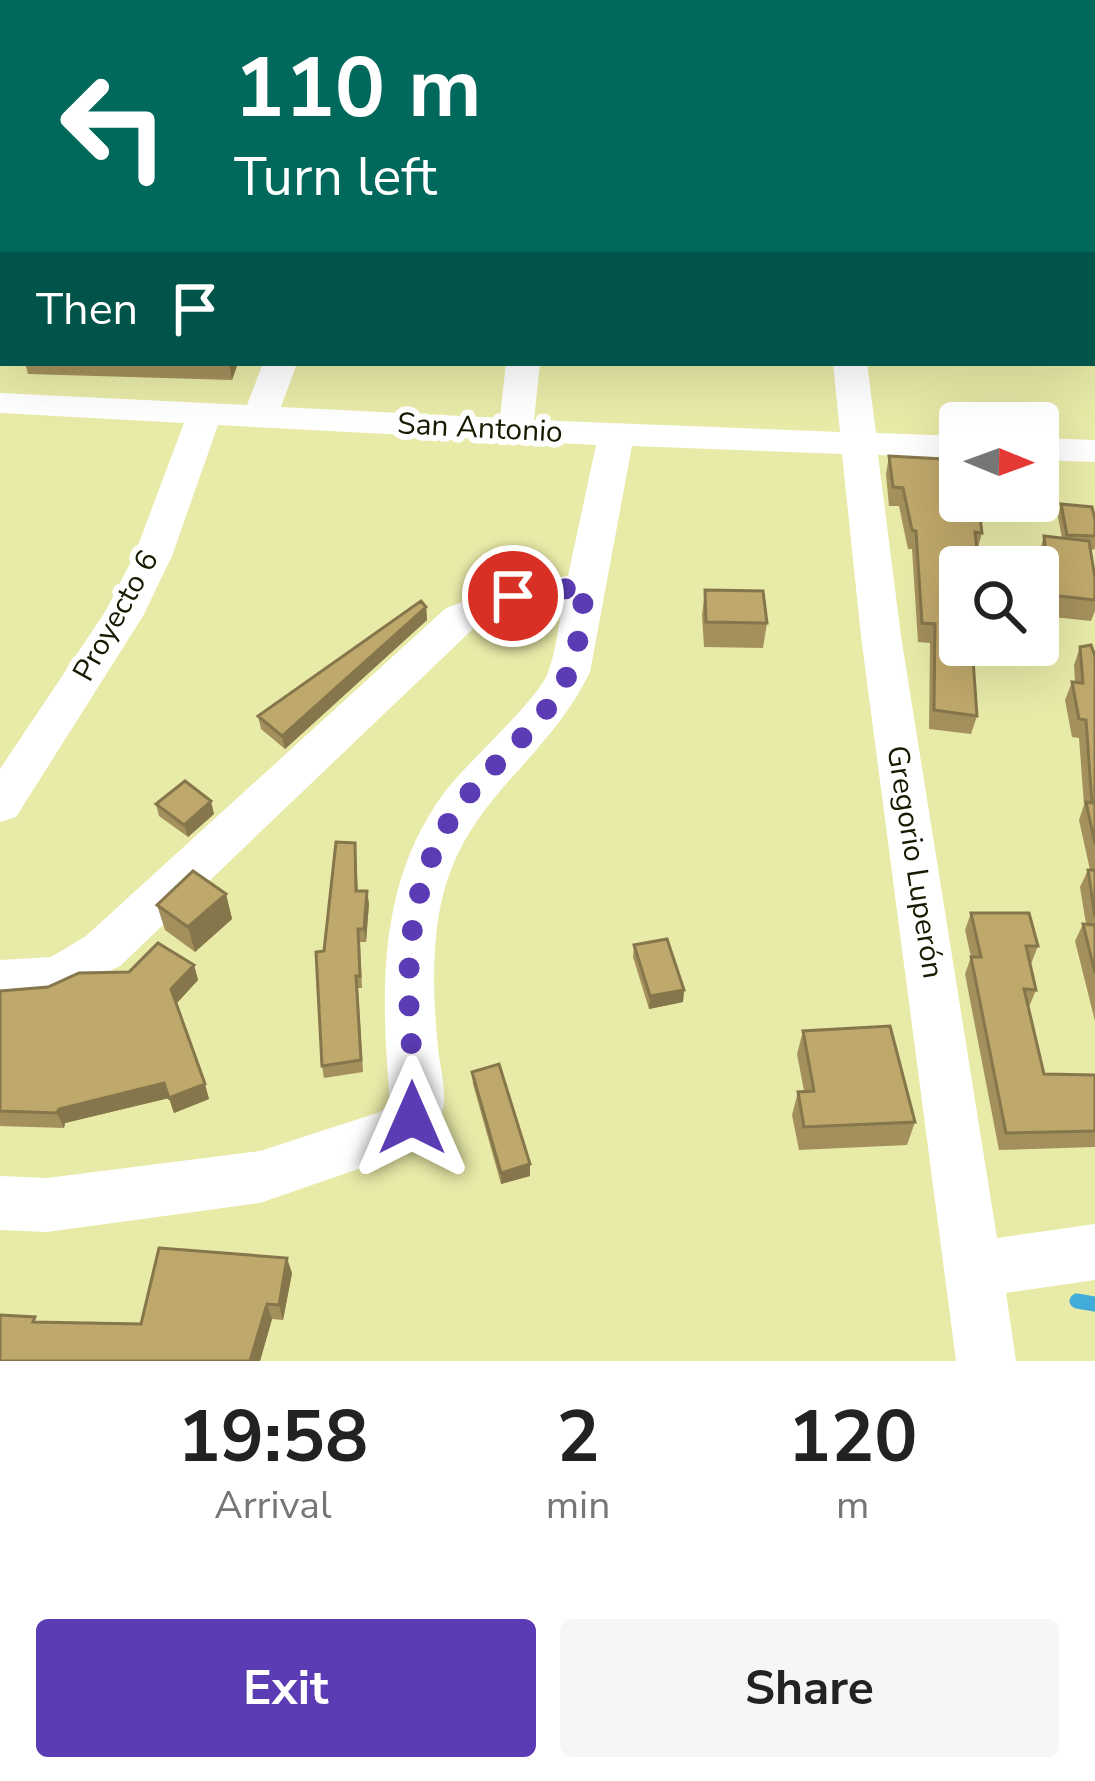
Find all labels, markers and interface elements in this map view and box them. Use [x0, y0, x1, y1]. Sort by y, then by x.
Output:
text: 110 m [234, 31, 482, 146]
icon: left [36, 48, 192, 204]
text: Turn left [234, 140, 437, 214]
icon: arrive [162, 276, 228, 342]
text: Then [36, 279, 138, 340]
north arrow [939, 402, 1059, 522]
map controls [939, 402, 1059, 666]
street label: San Antonio [396, 403, 564, 453]
street label: Proyecto 6 [63, 543, 169, 689]
pin [462, 545, 564, 647]
button: search [939, 546, 1059, 666]
icon: arrive [480, 563, 546, 629]
street label: Gregorio Luperón [876, 743, 954, 981]
position arrow [349, 1055, 475, 1181]
text: 19:58 [178, 1388, 368, 1486]
text: 2 [556, 1388, 600, 1486]
text: 120 [788, 1388, 917, 1486]
text: Arrival [214, 1479, 332, 1532]
text: min [546, 1479, 610, 1532]
text: m [836, 1479, 869, 1532]
button: Exit [36, 1619, 536, 1757]
button: Share [560, 1619, 1059, 1757]

